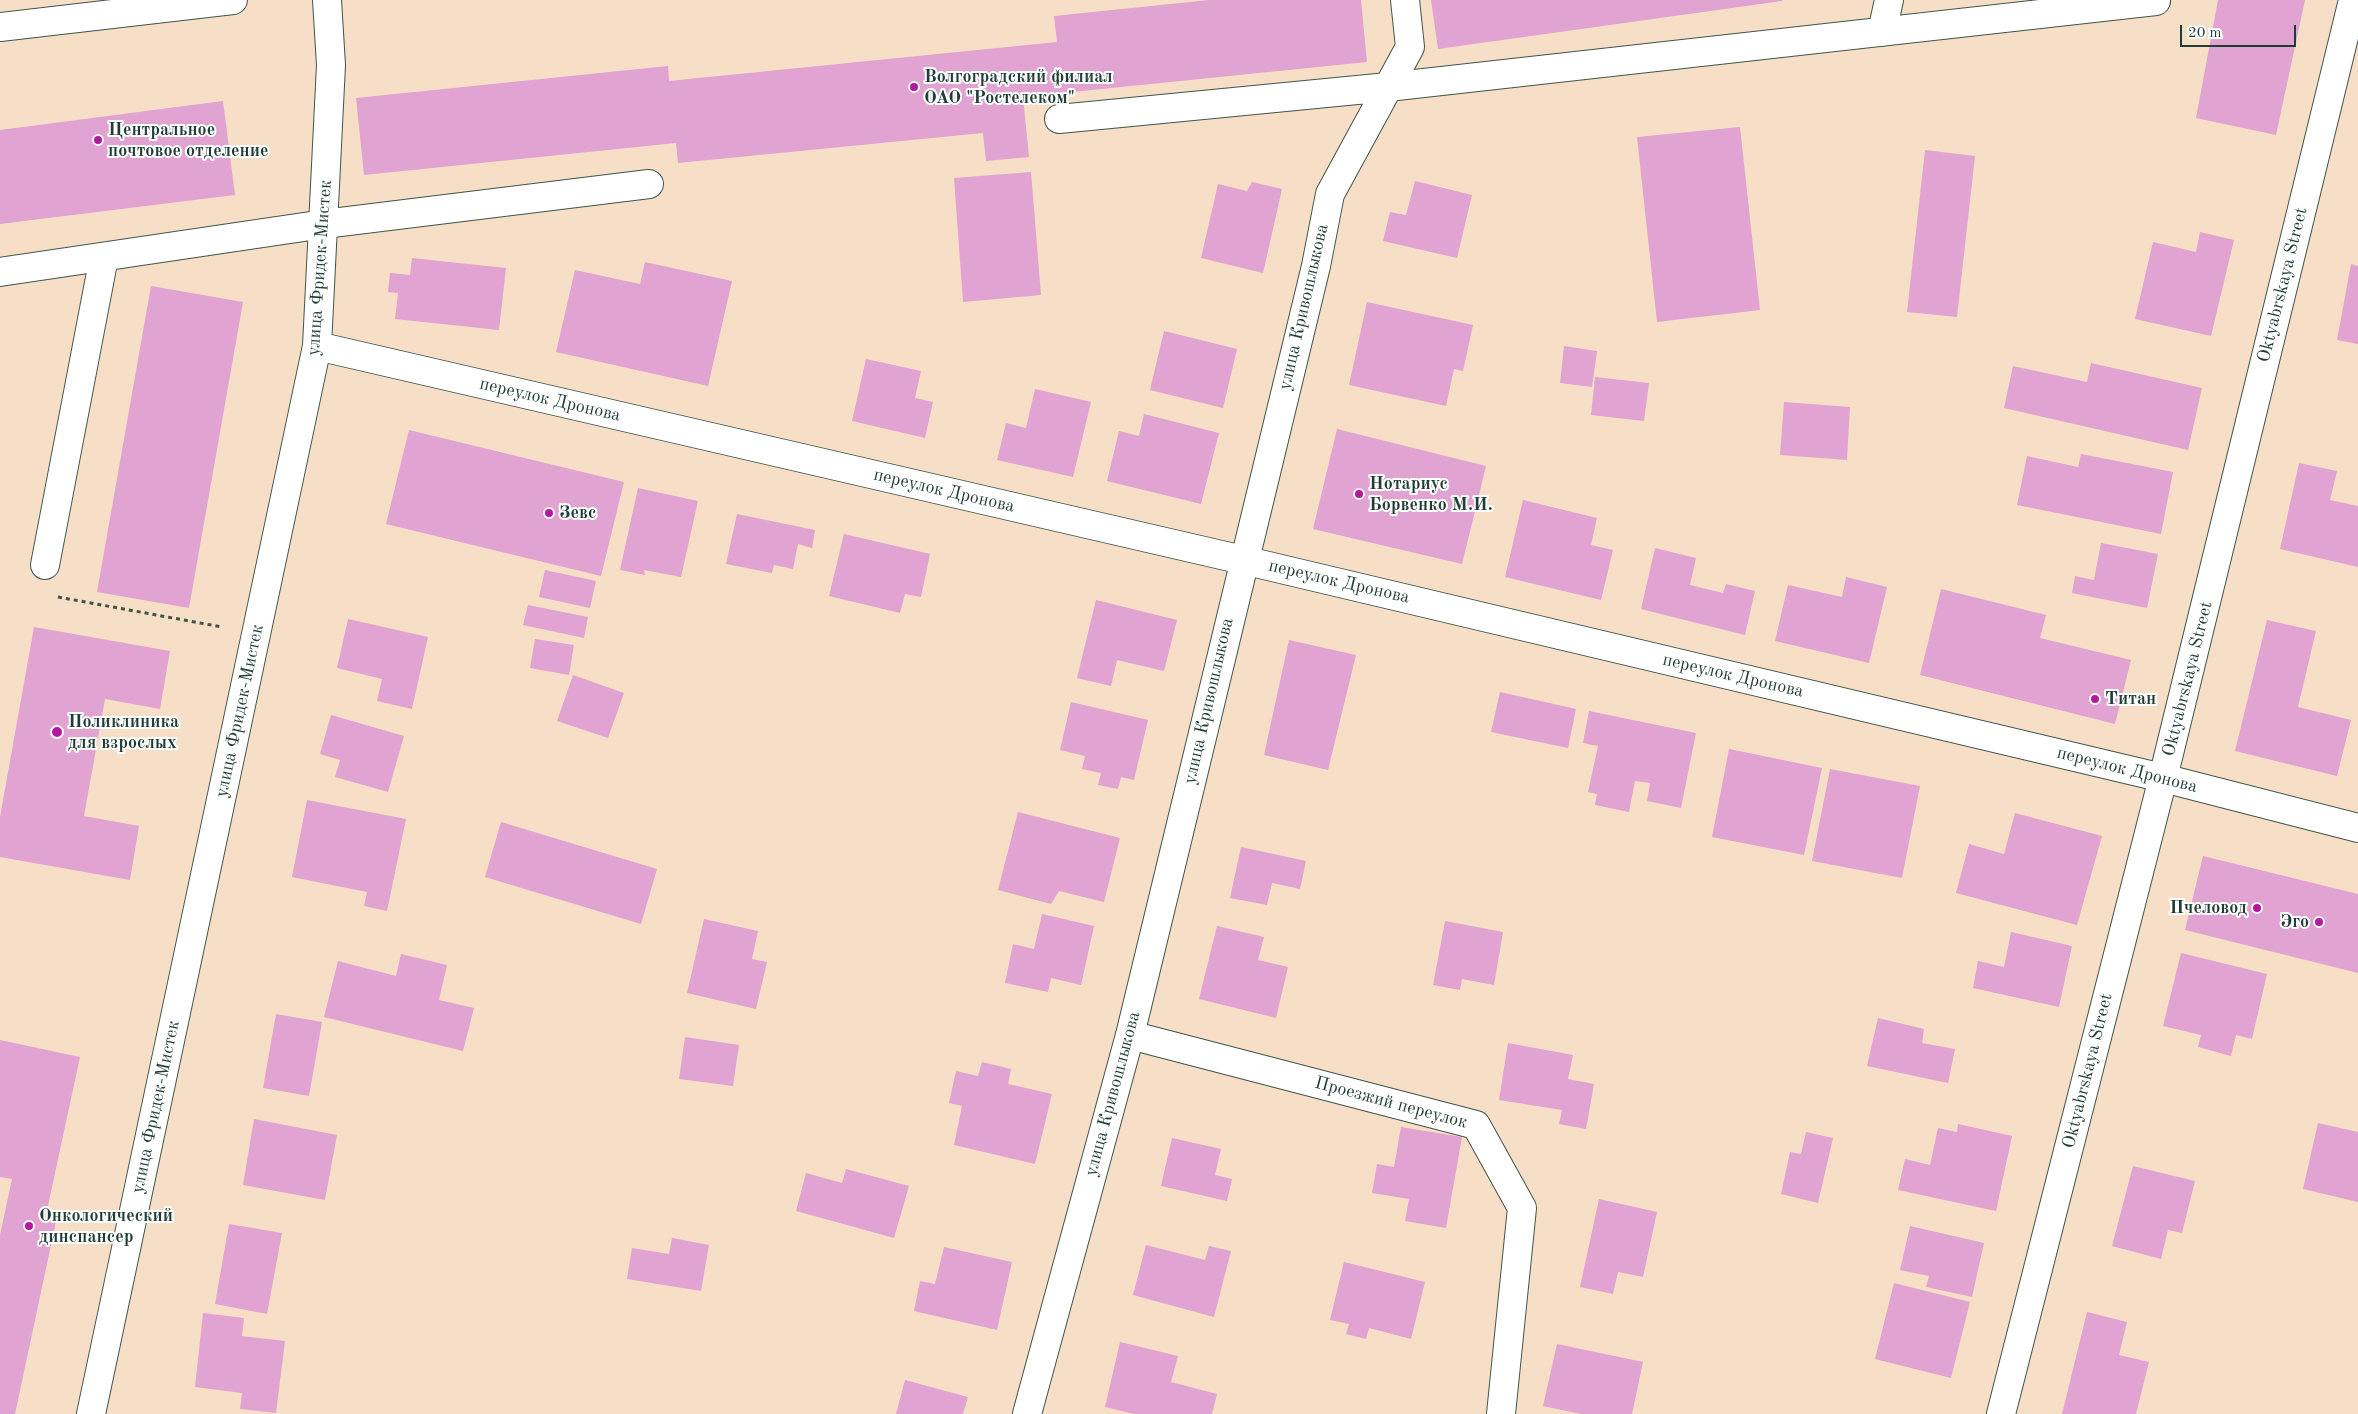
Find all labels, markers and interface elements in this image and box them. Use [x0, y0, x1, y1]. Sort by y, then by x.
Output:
scale bar [2183, 15, 2299, 47]
text: 20 m [2188, 26, 2222, 41]
place label: Волгоградский филиал ОАО "Ростелеком" [924, 66, 1113, 108]
marker: Волгоградский филиал ОАО "Ростелеком" [908, 81, 920, 93]
place label: Центральное почтовое отделение [108, 119, 269, 162]
marker: Центральное почтовое отделение [92, 134, 104, 146]
street label: улица Фридек-Мистек [303, 179, 337, 357]
street label: Oktyabrskaya Street [2253, 205, 2313, 365]
street label: улица Кривошлыкова [1274, 222, 1334, 392]
street label: переулок Дронова [477, 373, 623, 427]
street label: переулок Дронова [871, 464, 1017, 518]
place label: Нотариус Борвенко М.И. [1369, 473, 1493, 516]
marker: Нотариус Борвенко М.И. [1353, 488, 1365, 500]
place label: Зевс [559, 502, 596, 524]
marker: Зевс [543, 507, 555, 519]
street label: переулок Дронова [1266, 555, 1412, 609]
street label: Oktyabrskaya Street [2158, 599, 2218, 759]
street label: улица Кривошлыкова [1179, 616, 1239, 786]
street label: улица Фридек-Мистек [211, 622, 269, 800]
street label: переулок Дронова [1660, 649, 1806, 703]
place label: Титан [2105, 688, 2156, 710]
marker: Титан [2089, 693, 2101, 705]
place label: Поликлиника для взрослых [68, 711, 179, 754]
marker: Поликлиника для взрослых [50, 725, 64, 739]
street label: переулок Дронова [2054, 742, 2200, 798]
place label: Пчеловод [2169, 897, 2247, 919]
marker: Пчеловод [2251, 902, 2263, 914]
place label: Эго [2280, 911, 2309, 933]
marker: Эго [2313, 916, 2325, 928]
street label: Oktyabrskaya Street [2058, 991, 2118, 1151]
street label: улица Кривошлыкова [1081, 1009, 1145, 1179]
street label: улица Фридек-Мистек [127, 1018, 185, 1196]
street label: Проезжий переулок [1312, 1072, 1470, 1134]
place label: Онкологический динспансер [39, 1205, 173, 1248]
marker: Онкологический динспансер [23, 1220, 35, 1232]

